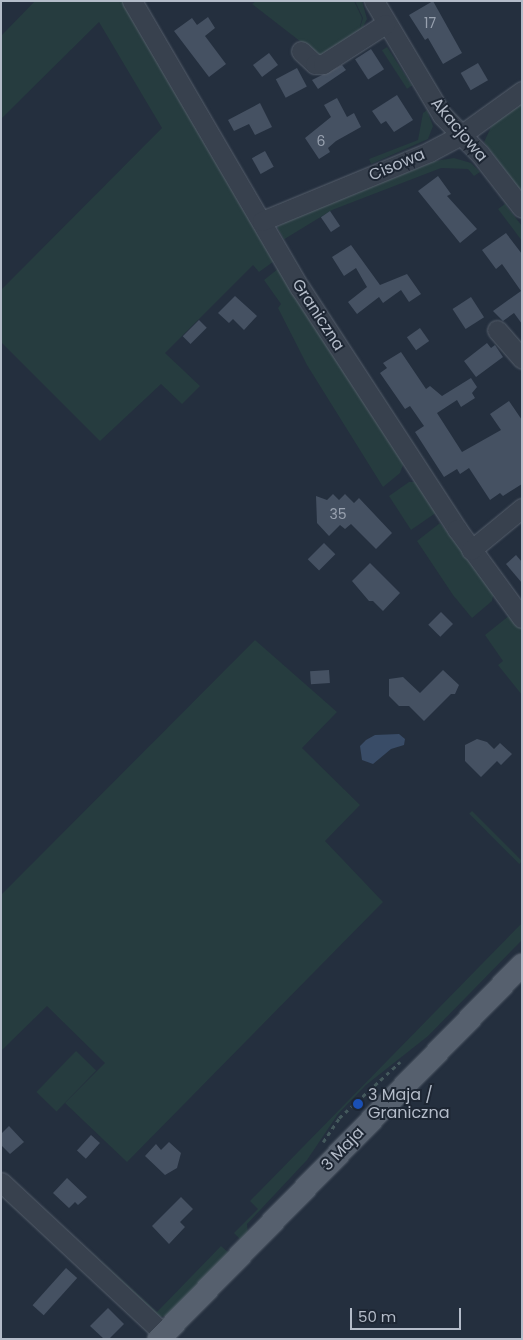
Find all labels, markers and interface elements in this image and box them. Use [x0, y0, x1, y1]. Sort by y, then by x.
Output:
house number: 17 [424, 15, 436, 31]
street label: Akacjowa [427, 94, 491, 166]
house number: 6 [317, 133, 325, 149]
street label: Cisowa [366, 145, 428, 185]
street label: Graniczna [288, 276, 348, 354]
house number: 35 [329, 506, 347, 522]
place label: 3 Maja / Graniczna [368, 1085, 449, 1123]
marker: 3 Maja / Graniczna [352, 1098, 364, 1110]
street label: 3 Maja [318, 1123, 368, 1175]
scale bar [353, 1298, 464, 1330]
text: 50 m [358, 1306, 396, 1327]

